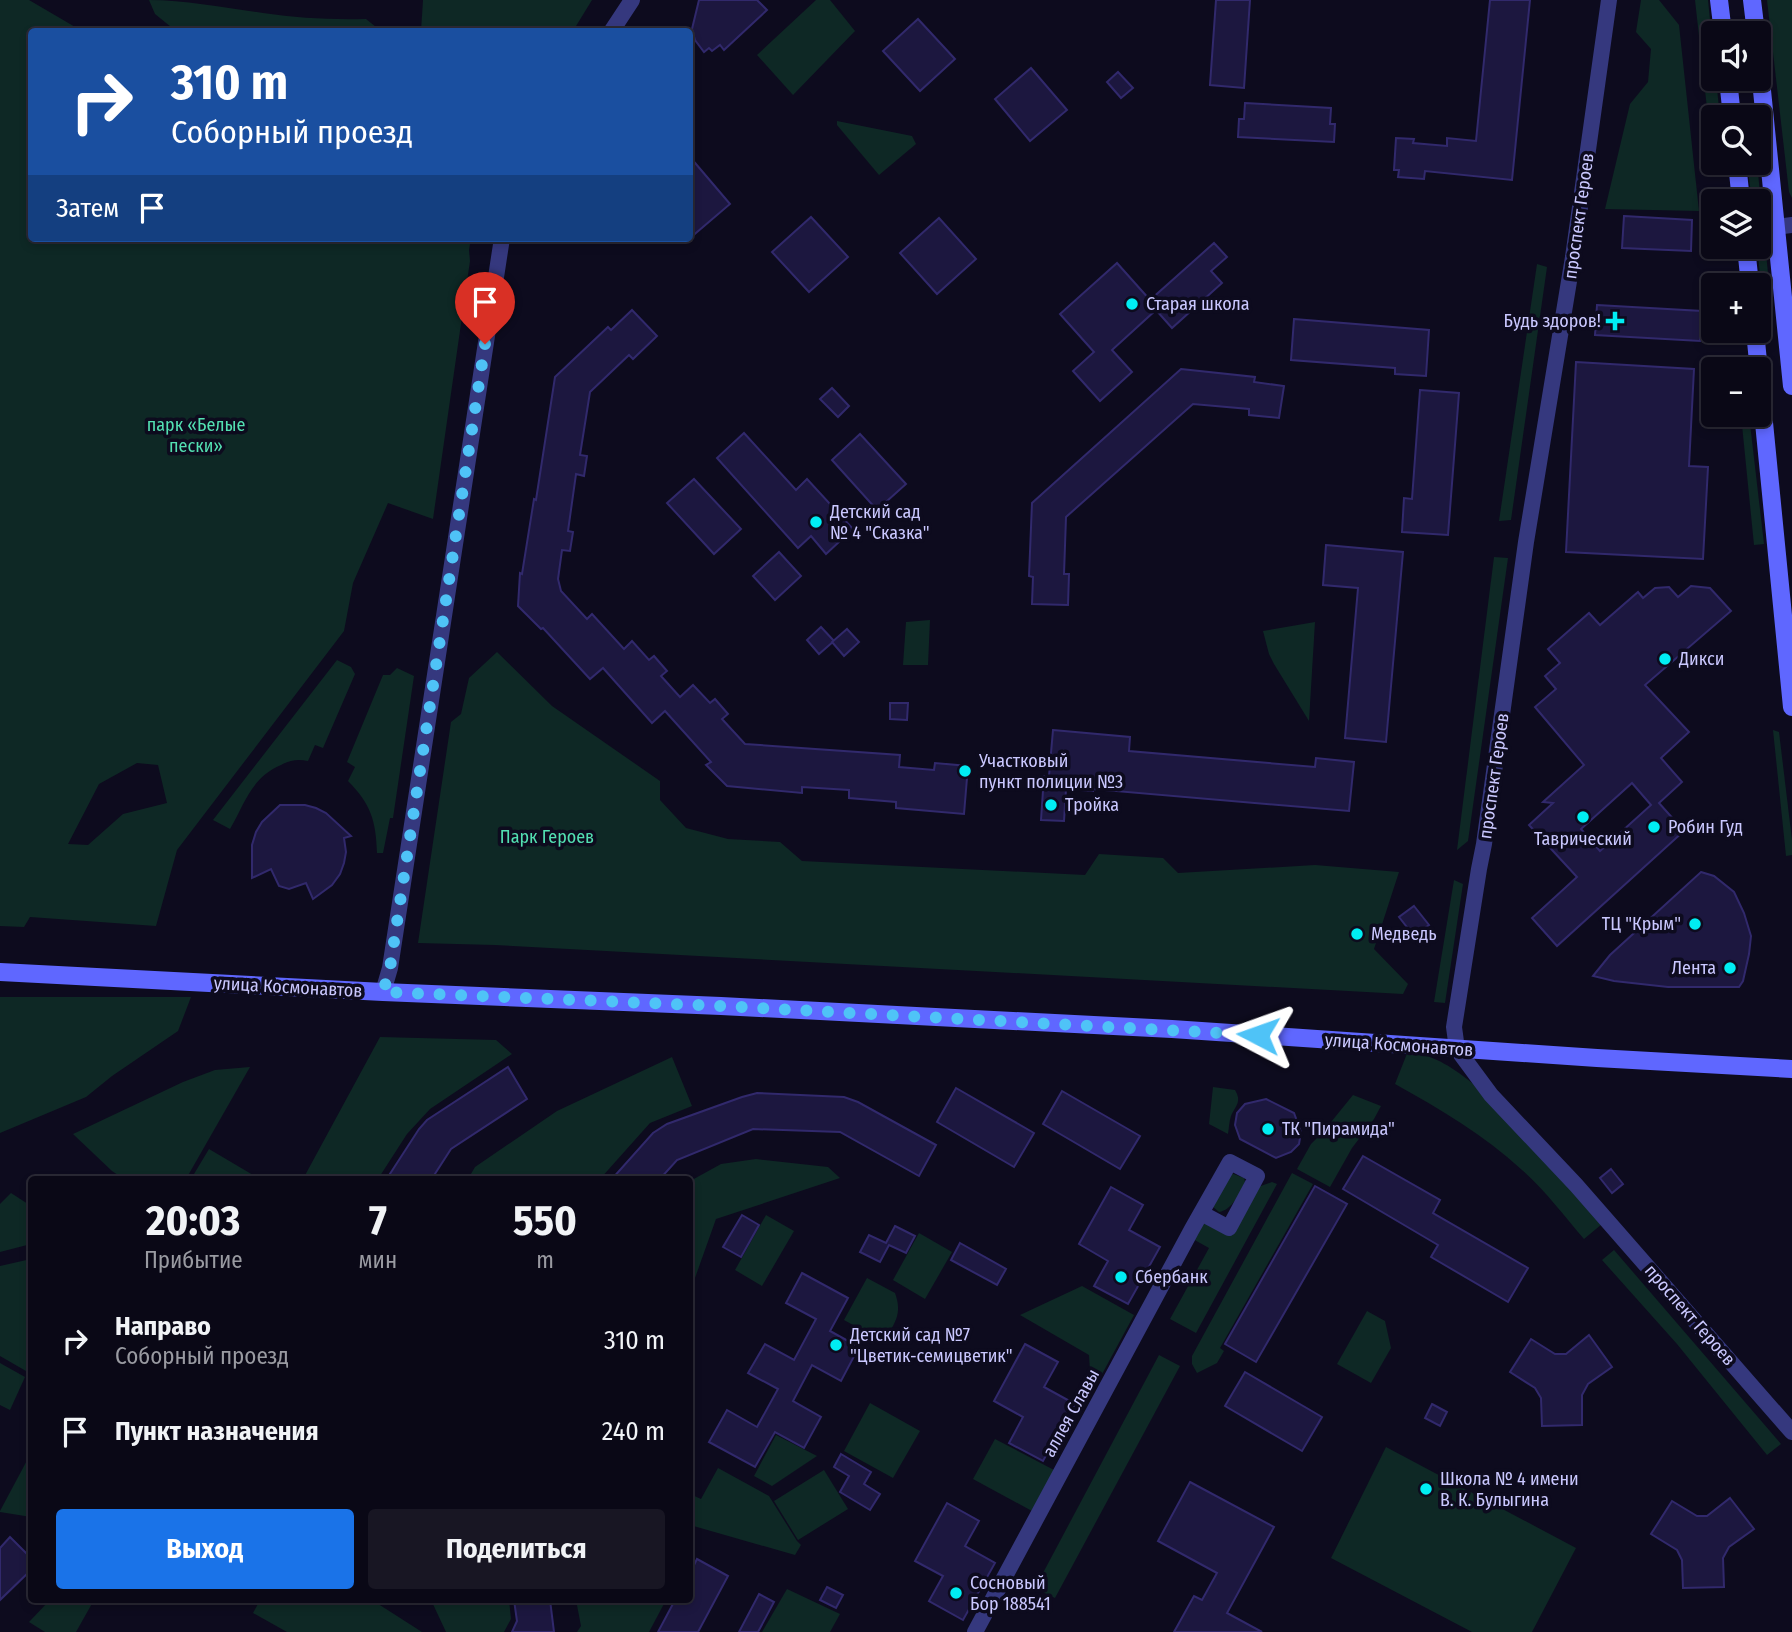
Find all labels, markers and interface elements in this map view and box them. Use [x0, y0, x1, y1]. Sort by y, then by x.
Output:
map controls [1701, 21, 1771, 427]
button: sound [1701, 21, 1771, 91]
text: 310 m [171, 53, 288, 112]
icon: right [56, 56, 147, 147]
button: search [1701, 105, 1771, 175]
text: Соборный проезд [171, 113, 413, 151]
street label: проспект Героев [1559, 152, 1599, 280]
icon: arrive [133, 189, 171, 227]
button: layers [1701, 189, 1771, 259]
text: Затем [56, 193, 119, 224]
pin [455, 272, 515, 344]
button: + [1701, 273, 1771, 343]
icon: arrive [466, 283, 504, 321]
place label: Старая школа [1146, 293, 1250, 315]
marker: Старая школа [1124, 296, 1140, 312]
place label: Будь здоров! [1504, 310, 1601, 332]
marker: Будь здоров! [1607, 313, 1623, 329]
button: − [1701, 357, 1771, 427]
park label: парк «Белые пески» [147, 414, 245, 457]
place label: Детский сад № 4 "Сказка" [829, 501, 930, 544]
marker: Детский сад № 4 "Сказка" [808, 514, 824, 530]
place label: Дикси [1678, 648, 1724, 670]
marker: Дикси [1657, 651, 1673, 667]
street label: проспект Героев [1474, 712, 1514, 840]
place label: Участковый пункт полиции №3 [978, 750, 1123, 793]
marker: Участковый пункт полиции №3 [957, 763, 973, 779]
place label: Тройка [1065, 794, 1119, 816]
marker: Тройка [1043, 797, 1059, 813]
marker: Таврический [1575, 809, 1591, 825]
place label: Робин Гуд [1668, 816, 1743, 838]
marker: Робин Гуд [1646, 819, 1662, 835]
park label: Парк Героев [500, 826, 594, 848]
place label: Таврический [1534, 828, 1632, 850]
place label: ТЦ "Крым" [1602, 913, 1681, 935]
marker: ТЦ "Крым" [1687, 916, 1703, 932]
place label: Медведь [1371, 923, 1437, 945]
marker: Медведь [1349, 926, 1365, 942]
place label: Лента [1671, 957, 1716, 979]
marker: Лента [1722, 960, 1738, 976]
street label: улица Космонавтов [213, 972, 363, 1002]
position arrow [1221, 998, 1295, 1072]
street label: улица Космонавтов [1324, 1029, 1474, 1061]
place label: ТК "Пирамида" [1282, 1118, 1395, 1140]
marker: ТК "Пирамида" [1260, 1121, 1276, 1137]
text: 20:03 [146, 1196, 240, 1246]
text: 7 [369, 1196, 387, 1246]
text: 550 [513, 1196, 577, 1246]
text: Прибытие [144, 1246, 243, 1274]
text: мин [359, 1246, 397, 1274]
text: m [536, 1246, 554, 1274]
street label: проспект Героев [1640, 1260, 1740, 1370]
place label: Сбербанк [1135, 1266, 1208, 1288]
marker: Сбербанк [1113, 1269, 1129, 1285]
text: Направо [115, 1311, 211, 1342]
icon: right [56, 1322, 94, 1360]
place label: Детский сад №7 "Цветик-семицветик" [849, 1324, 1013, 1367]
text: 310 m [604, 1325, 665, 1356]
marker: Детский сад №7 "Цветик-семицветик" [828, 1337, 844, 1353]
text: Соборный проезд [115, 1342, 289, 1370]
street label: аллея Славы [1038, 1365, 1104, 1461]
icon: arrive [56, 1413, 94, 1451]
text: Пункт назначения [115, 1416, 319, 1447]
text: 240 m [602, 1416, 665, 1447]
place label: Школа № 4 имени В. К. Булыгина [1440, 1468, 1579, 1511]
marker: Школа № 4 имени В. К. Булыгина [1418, 1481, 1434, 1497]
button: Выход [56, 1509, 354, 1589]
button: Поделиться [368, 1509, 665, 1589]
place label: Сосновый Бор 188541 [970, 1572, 1051, 1615]
marker: Сосновый Бор 188541 [948, 1585, 964, 1601]

